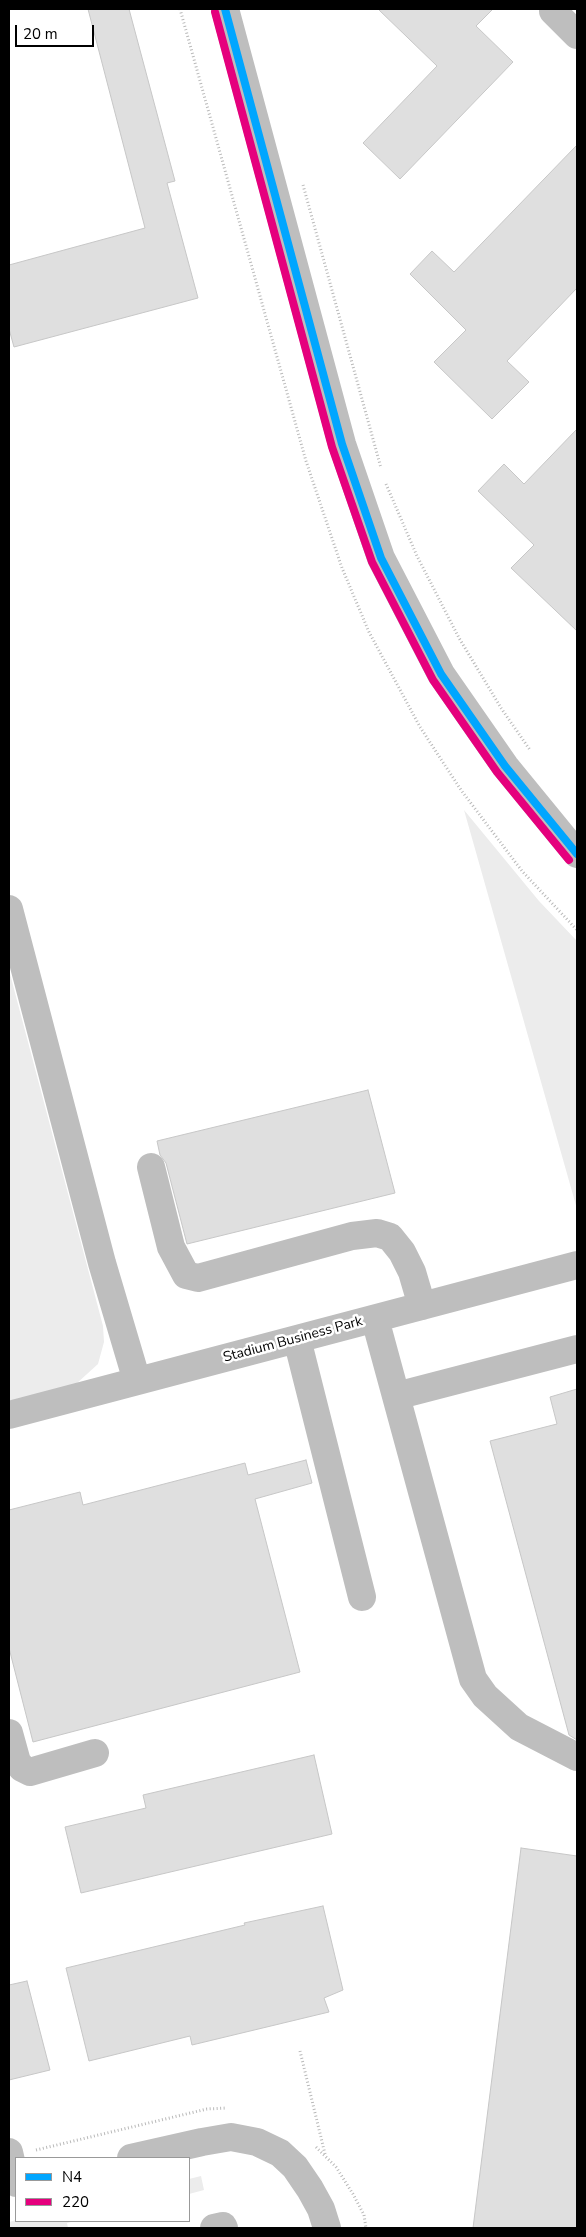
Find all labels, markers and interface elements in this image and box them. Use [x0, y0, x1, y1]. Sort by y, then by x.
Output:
scale bar [18, 15, 96, 47]
text: 20 m [23, 24, 58, 44]
street label: Stadium Business Park [222, 1313, 364, 1367]
legend [15, 2157, 190, 2222]
text: N4 [62, 2167, 82, 2187]
text: 220 [62, 2192, 89, 2212]

